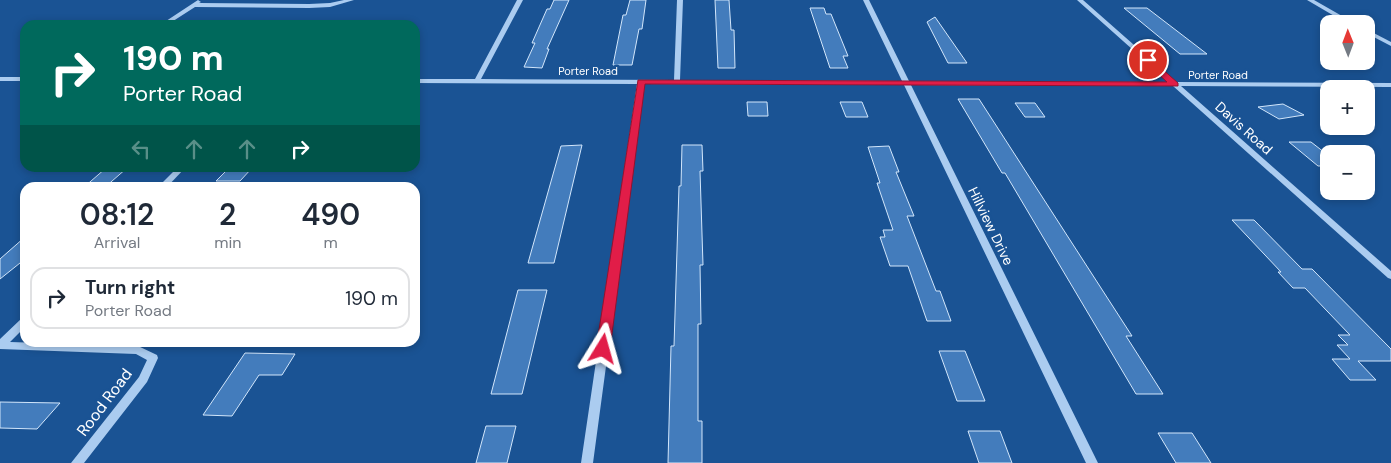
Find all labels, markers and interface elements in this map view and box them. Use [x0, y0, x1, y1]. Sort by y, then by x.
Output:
north arrow [1320, 15, 1375, 70]
map controls [1320, 15, 1375, 200]
text: 190 m [123, 35, 224, 81]
pin [1127, 39, 1169, 81]
icon: right [40, 40, 105, 105]
icon: arrive [1134, 46, 1162, 74]
street label: Porter Road [558, 64, 618, 78]
street label: Porter Road [1188, 68, 1248, 82]
text: Porter Road [123, 79, 242, 108]
button: + [1320, 80, 1375, 135]
street label: Davis Road [1212, 98, 1276, 158]
icon: left [127, 135, 155, 163]
icon: ahead [180, 135, 208, 163]
icon: ahead [233, 135, 261, 163]
icon: right [286, 135, 314, 163]
button: − [1320, 145, 1375, 200]
street label: Hillview Drive [964, 184, 1018, 268]
text: 08:12 [80, 195, 154, 234]
text: 2 [219, 195, 236, 234]
text: 490 [301, 195, 360, 234]
text: Arrival [94, 232, 140, 253]
text: min [214, 232, 241, 253]
text: m [324, 232, 338, 253]
text: Turn right [85, 275, 175, 300]
icon: right [42, 284, 70, 312]
text: 190 m [345, 286, 398, 311]
text: Porter Road [85, 300, 172, 321]
position arrow [576, 322, 628, 374]
street label: Rood Road [72, 364, 137, 440]

